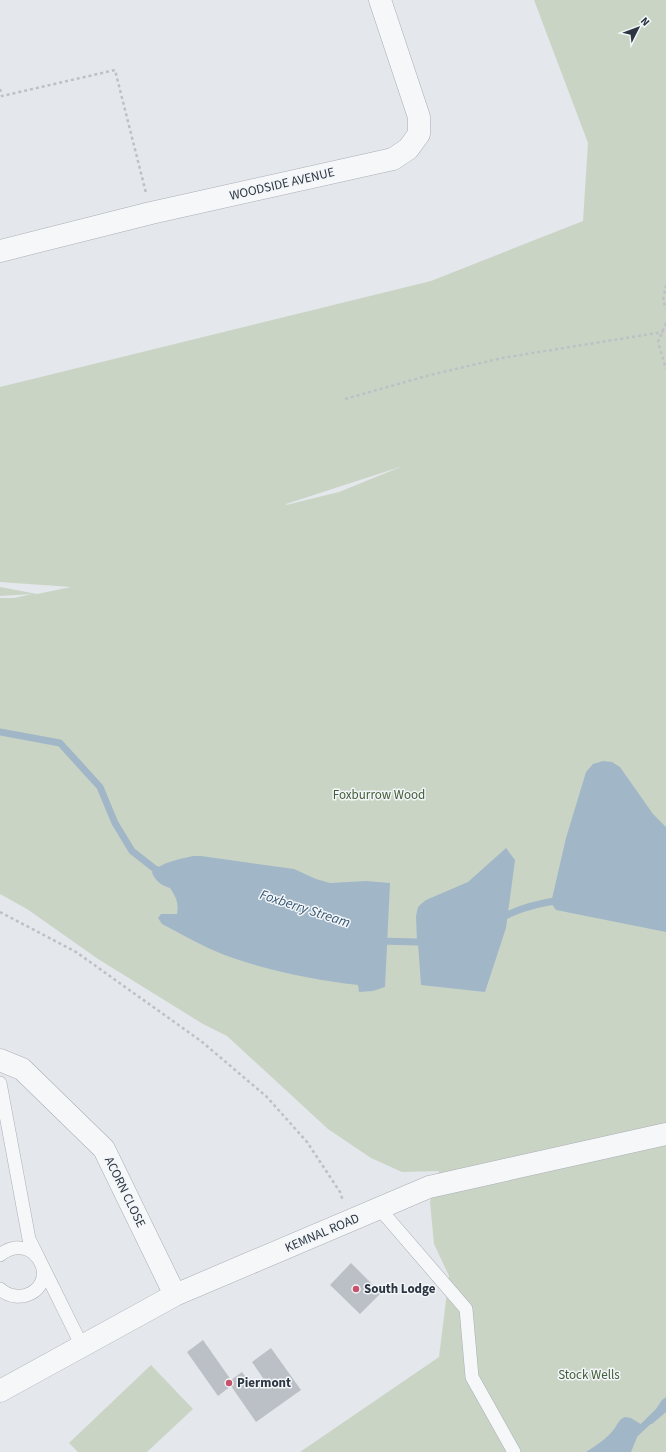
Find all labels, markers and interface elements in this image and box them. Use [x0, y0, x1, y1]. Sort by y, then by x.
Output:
north arrow [618, 8, 658, 48]
text: N [637, 14, 653, 29]
street label: WOODSIDE AVENUE [228, 163, 336, 205]
park label: Foxburrow Wood [333, 786, 425, 804]
water label: Foxberry Stream [257, 885, 353, 933]
street label: ACORN CLOSE [100, 1154, 150, 1231]
street label: KEMNAL ROAD [282, 1209, 362, 1257]
place label: South Lodge [364, 1280, 436, 1298]
marker: South Lodge [351, 1284, 361, 1294]
park label: Stock Wells [558, 1366, 620, 1384]
place label: Piermont [237, 1374, 291, 1392]
marker: Piermont [224, 1378, 234, 1388]

